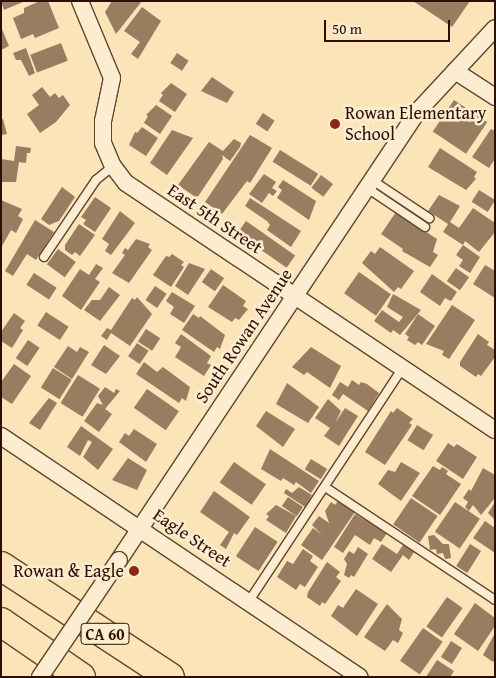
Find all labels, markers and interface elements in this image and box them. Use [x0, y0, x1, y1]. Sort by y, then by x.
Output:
scale bar [326, 10, 452, 42]
text: 50 m [332, 18, 362, 39]
place label: Rowan Elementary School [345, 103, 486, 146]
marker: Rowan Elementary School [329, 118, 341, 130]
street label: East 5th Street [163, 179, 267, 259]
street label: South Rowan Avenue [191, 265, 297, 407]
street label: Eagle Street [149, 504, 235, 572]
place label: Rowan & Eagle [13, 560, 124, 582]
marker: Rowan & Eagle [128, 565, 140, 577]
road number: CA 60 [80, 620, 130, 648]

